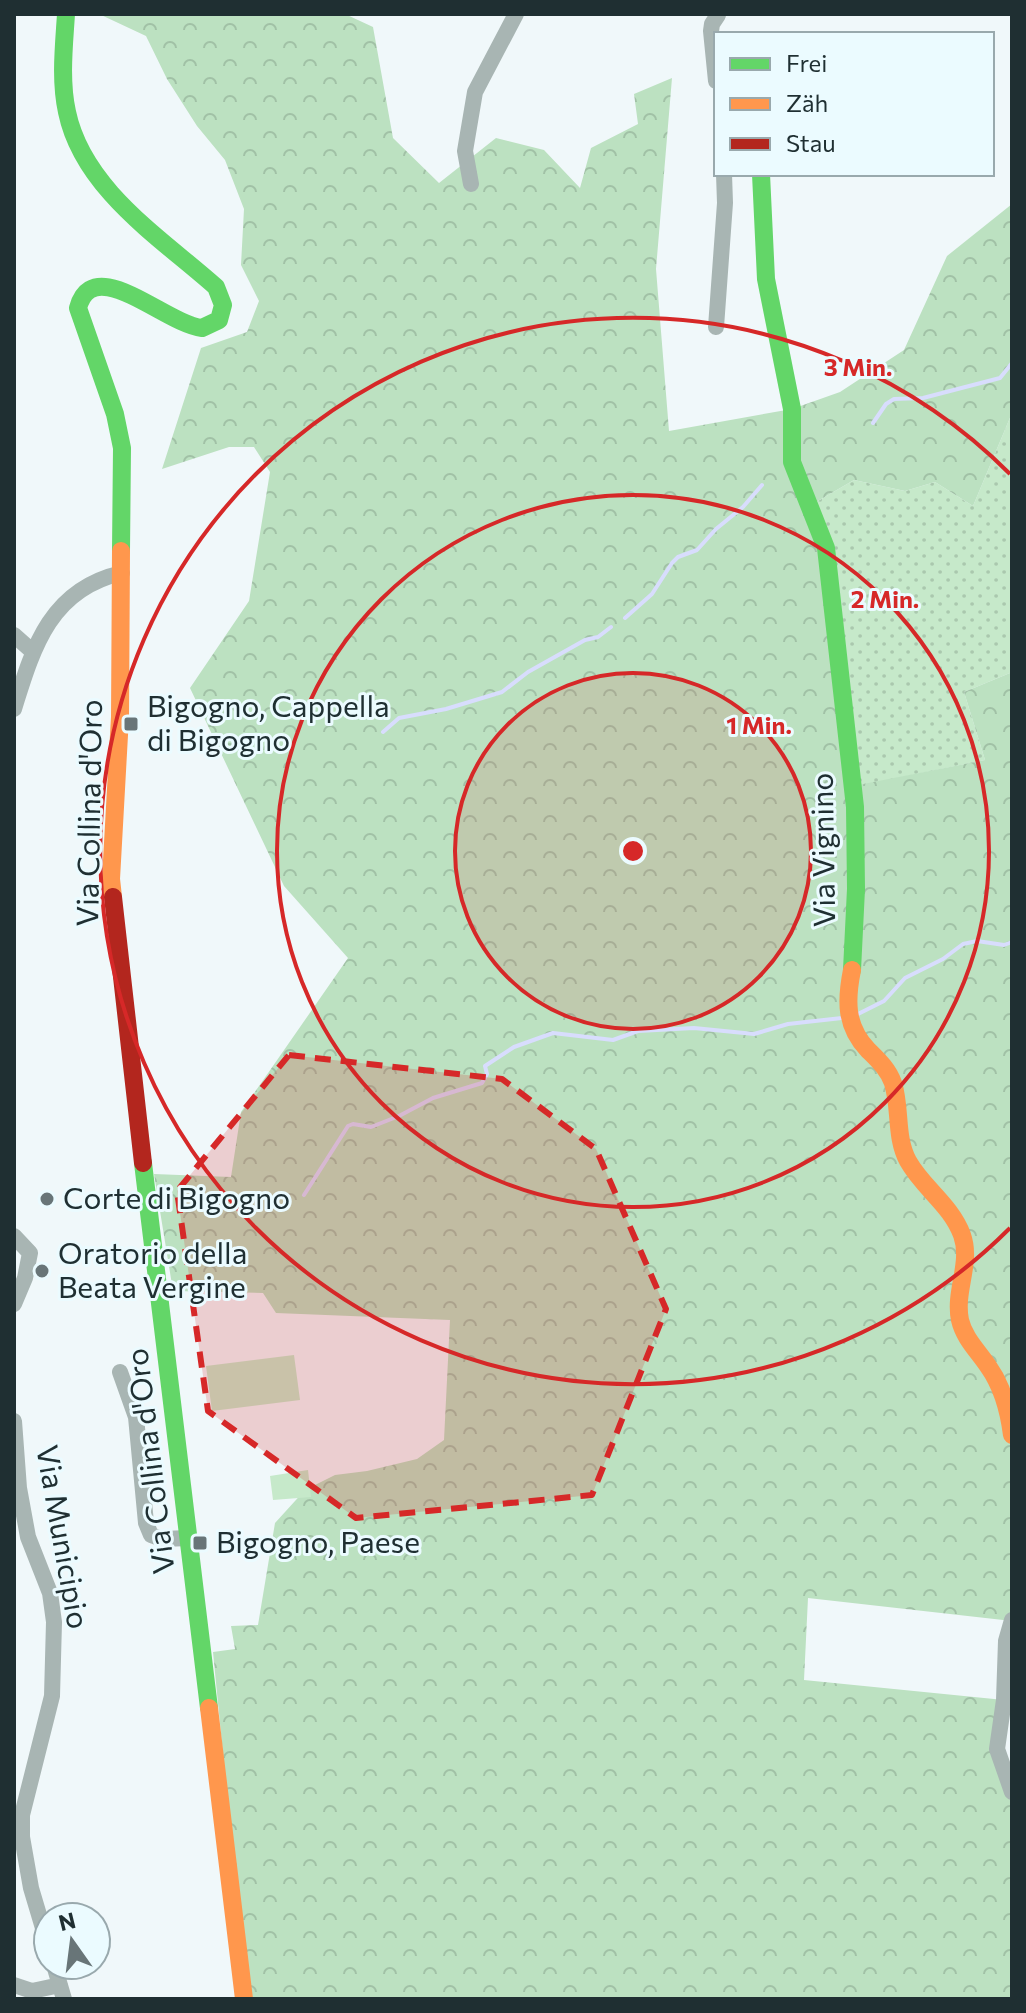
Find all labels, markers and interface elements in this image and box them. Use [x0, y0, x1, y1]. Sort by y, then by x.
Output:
legend [714, 32, 994, 176]
text: Frei [786, 48, 827, 77]
text: Zäh [786, 88, 828, 117]
text: Stau [786, 128, 836, 157]
text: 3 Min. [824, 352, 892, 381]
text: 2 Min. [851, 584, 919, 613]
place label: Bigogno, Cappella di Bigogno [147, 686, 390, 757]
street label: Via Collina d'Oro [67, 699, 108, 927]
text: 1 Min. [726, 710, 792, 739]
marker: Bigogno, Cappella di Bigogno [122, 715, 140, 733]
street label: Via Vignino [802, 773, 841, 928]
centre of rings [619, 837, 647, 865]
place label: Corte di Bigogno [63, 1178, 290, 1215]
marker: Corte di Bigogno [38, 1190, 56, 1208]
place label: Oratorio della Beata Vergine [58, 1233, 247, 1304]
marker: Oratorio della Beata Vergine [33, 1262, 51, 1280]
street label: Via Collina d'Oro [116, 1346, 181, 1576]
street label: Via Municipio [30, 1442, 99, 1631]
place label: Bigogno, Paese [216, 1522, 420, 1559]
marker: Bigogno, Paese [191, 1534, 209, 1552]
north arrow [32, 1901, 112, 1981]
text: N [56, 1906, 78, 1936]

